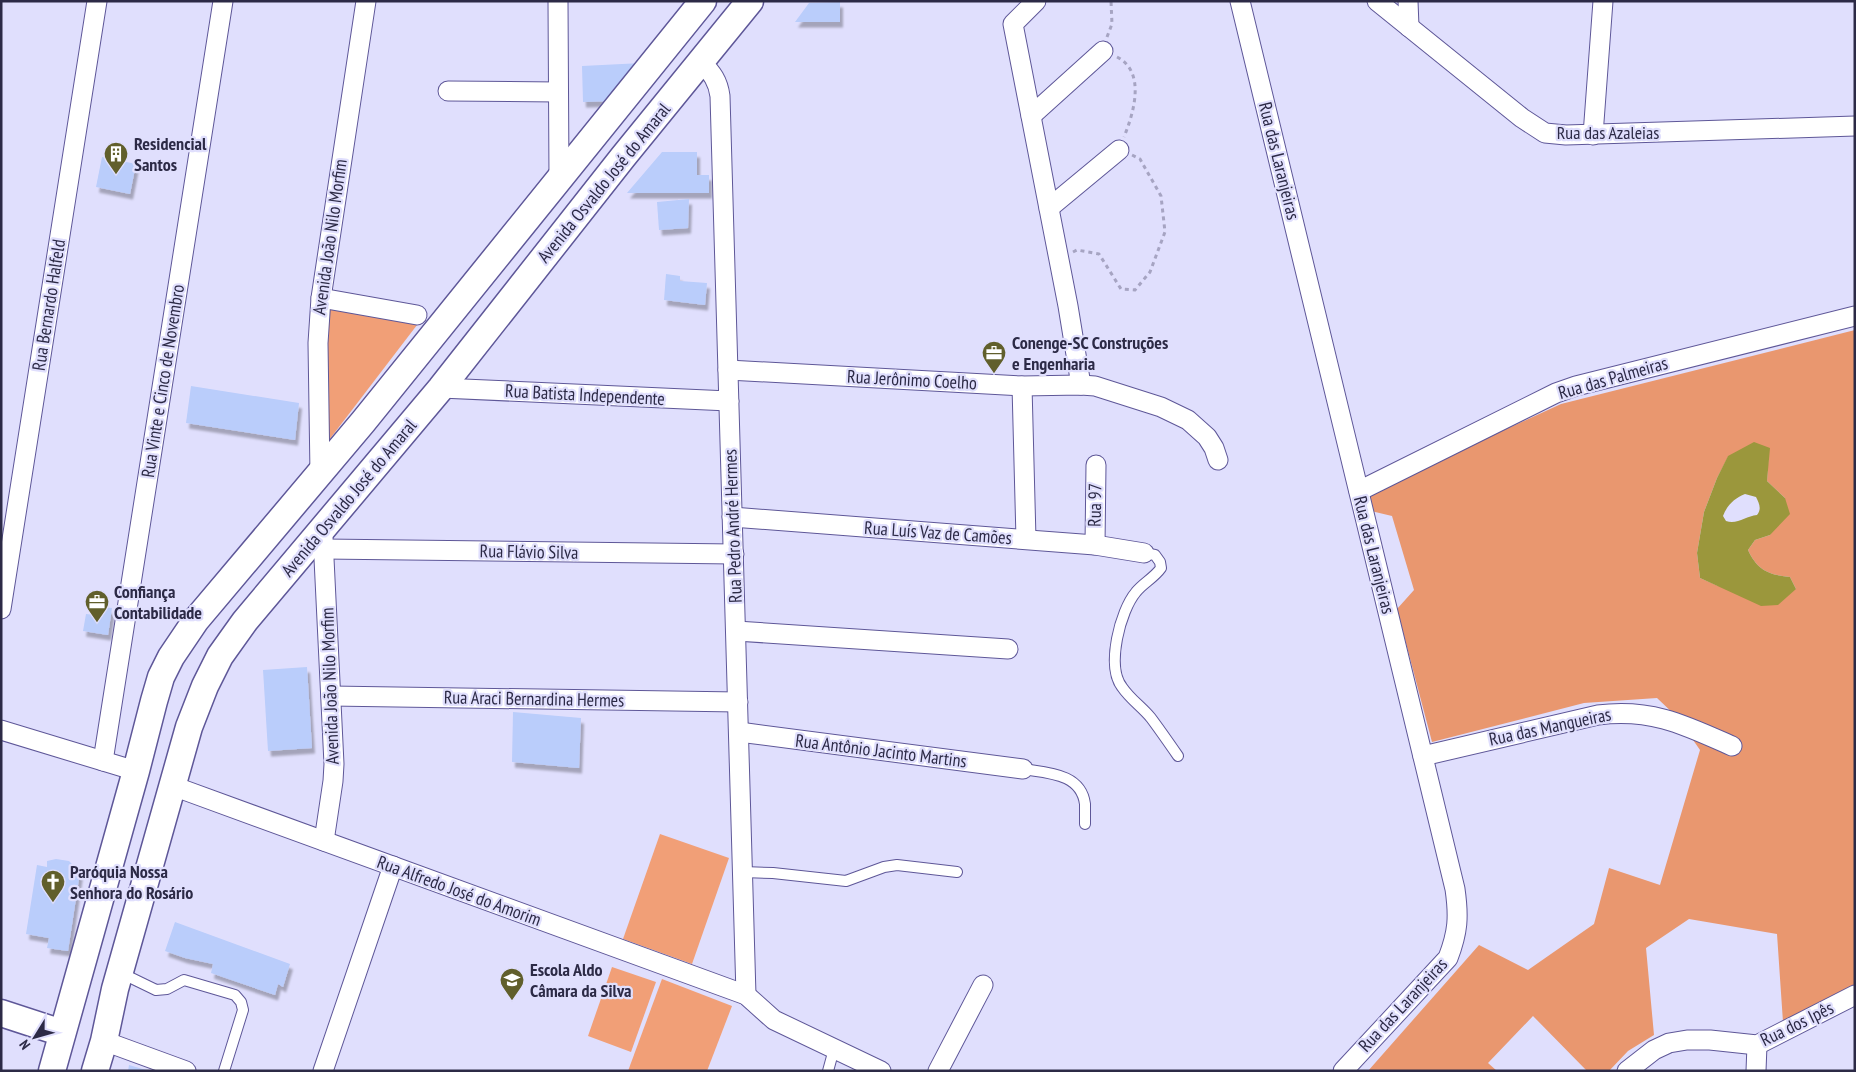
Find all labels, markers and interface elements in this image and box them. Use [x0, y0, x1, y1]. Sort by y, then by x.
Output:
street label: Avenida Osvaldo José do Amaral [532, 98, 676, 267]
street label: Rua das Laranjeiras [1254, 100, 1305, 222]
street label: Rua das Azaleias [1557, 121, 1659, 144]
place label: Residencial Santos [134, 132, 207, 176]
building icon: Residencial Santos [103, 141, 129, 175]
street label: Avenida João Nilo Morfim [307, 158, 352, 316]
street label: Rua Bernardo Halfeld [27, 238, 70, 372]
street label: Rua Vinte e Cinco de Novembro [136, 283, 189, 479]
place label: Conenge-SC Construções e Engenharia [1012, 331, 1168, 375]
office icon: Conenge-SC Construções e Engenharia [981, 340, 1007, 374]
street label: Rua das Palmeiras [1556, 351, 1670, 404]
street label: Rua Jerônimo Coelho [847, 365, 978, 394]
street label: Rua Batista Independente [505, 379, 665, 410]
street label: Avenida Osvaldo José do Amaral [276, 414, 422, 581]
street label: Rua Pedro André Hermes [718, 449, 747, 603]
street label: Rua 97 [1083, 483, 1106, 527]
street label: Rua das Laranjeiras [1349, 494, 1400, 616]
street label: Rua Luís Vaz de Camões [864, 516, 1013, 549]
street label: Rua Flávio Silva [479, 539, 579, 564]
place label: Confiança Contabilidade [114, 580, 202, 624]
office icon: Confiança Contabilidade [84, 589, 110, 623]
street label: Avenida João Nilo Morfim [315, 607, 344, 765]
street label: Rua Araci Bernardina Hermes [444, 685, 624, 712]
street label: Rua das Mangueiras [1487, 702, 1613, 751]
street label: Rua Antônio Jacinto Martins [794, 729, 968, 772]
street label: Rua Alfredo José do Amorim [374, 850, 544, 931]
place label: Paróquia Nossa Senhora do Rosário [70, 860, 193, 904]
church icon: Paróquia Nossa Senhora do Rosário [40, 869, 66, 903]
street label: Rua das Laranjeiras [1353, 953, 1452, 1056]
place label: Escola Aldo Câmara da Silva [530, 958, 632, 1002]
school or university icon: Escola Aldo Câmara da Silva [499, 967, 525, 1001]
street label: Rua dos Ipês [1756, 996, 1837, 1051]
north arrow [10, 1012, 60, 1062]
text: N [15, 1036, 34, 1053]

